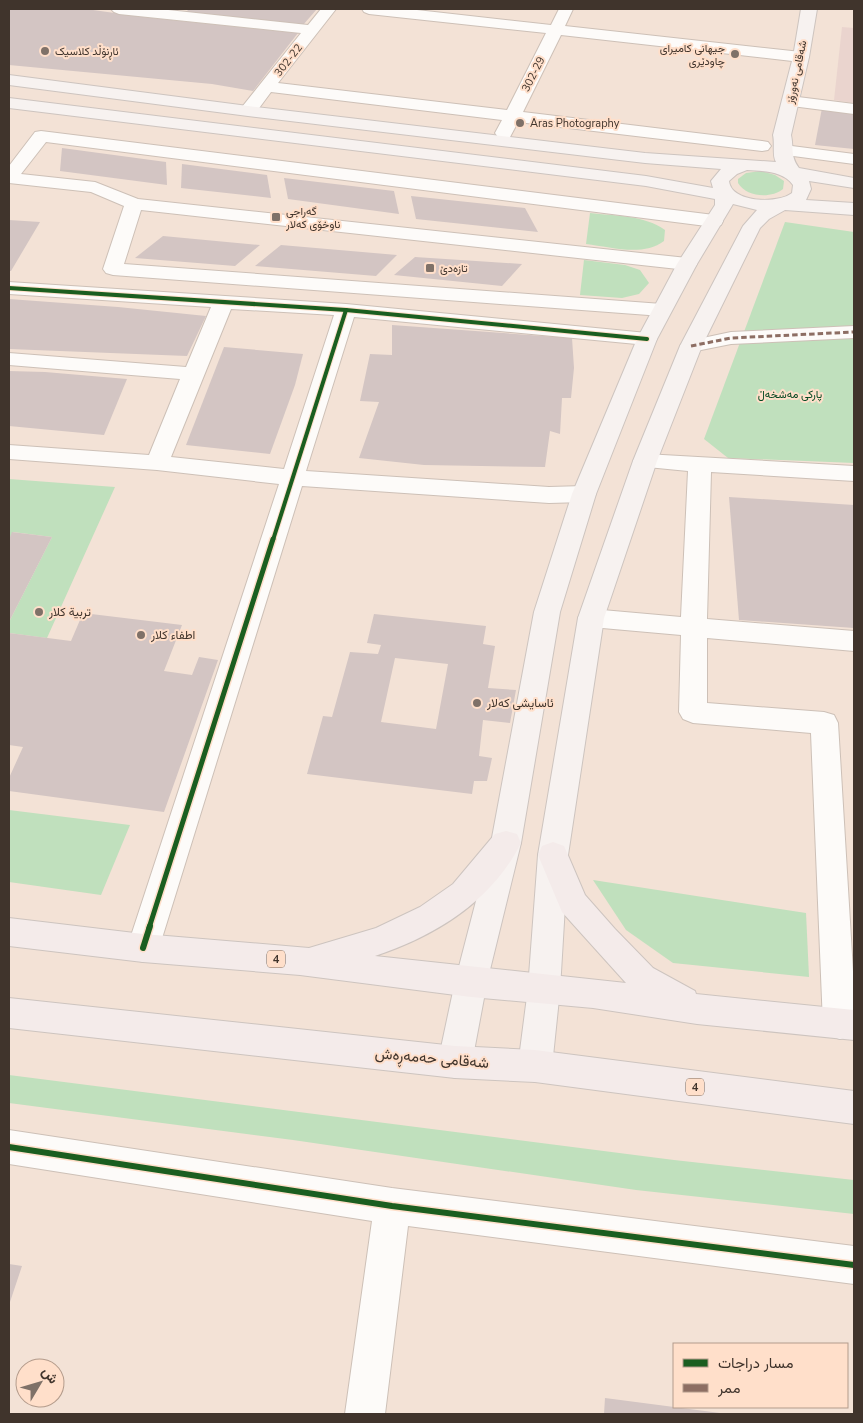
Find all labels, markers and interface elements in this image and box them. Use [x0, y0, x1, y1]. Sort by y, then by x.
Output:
street label: شەقامی نەورۆز [782, 39, 811, 106]
street label: 302-22 [271, 41, 306, 80]
place label: جيهانى كاميراى چاودێری [660, 41, 725, 69]
place label: ئاڕنۆڵد کلاسیک [55, 44, 119, 60]
marker: ئاڕنۆڵد کلاسیک [39, 45, 51, 57]
marker: جيهانى كاميراى چاودێری [729, 48, 741, 60]
street label: 302-29 [518, 54, 549, 94]
place label: Aras Photography [530, 116, 620, 131]
marker: Aras Photography [514, 117, 526, 129]
place label: گەراجی ناوخۆی کەلار [285, 204, 340, 232]
marker: گەراجی ناوخۆی کەلار [270, 211, 282, 223]
place label: تازەدێ [440, 261, 468, 276]
marker: تازەدێ [424, 262, 436, 274]
park label: پارکی مەشخەڵ [758, 387, 822, 402]
place label: تربية كلار [48, 604, 91, 620]
marker: تربية كلار [33, 606, 45, 618]
place label: اطفاء كلار [150, 627, 195, 643]
marker: اطفاء كلار [135, 629, 147, 641]
place label: ئاسایشی کەلار [486, 695, 554, 711]
marker: ئاسایشی کەلار [471, 697, 483, 709]
road number: 4 [267, 951, 285, 968]
street label: شەقامی حەمەڕەش [374, 1043, 490, 1075]
road number: 4 [686, 1078, 704, 1096]
legend [673, 1343, 848, 1408]
text: مسار دراجات [718, 1353, 793, 1373]
north arrow [15, 1358, 65, 1408]
text: ش [37, 1363, 63, 1388]
text: ممر [717, 1378, 740, 1398]

